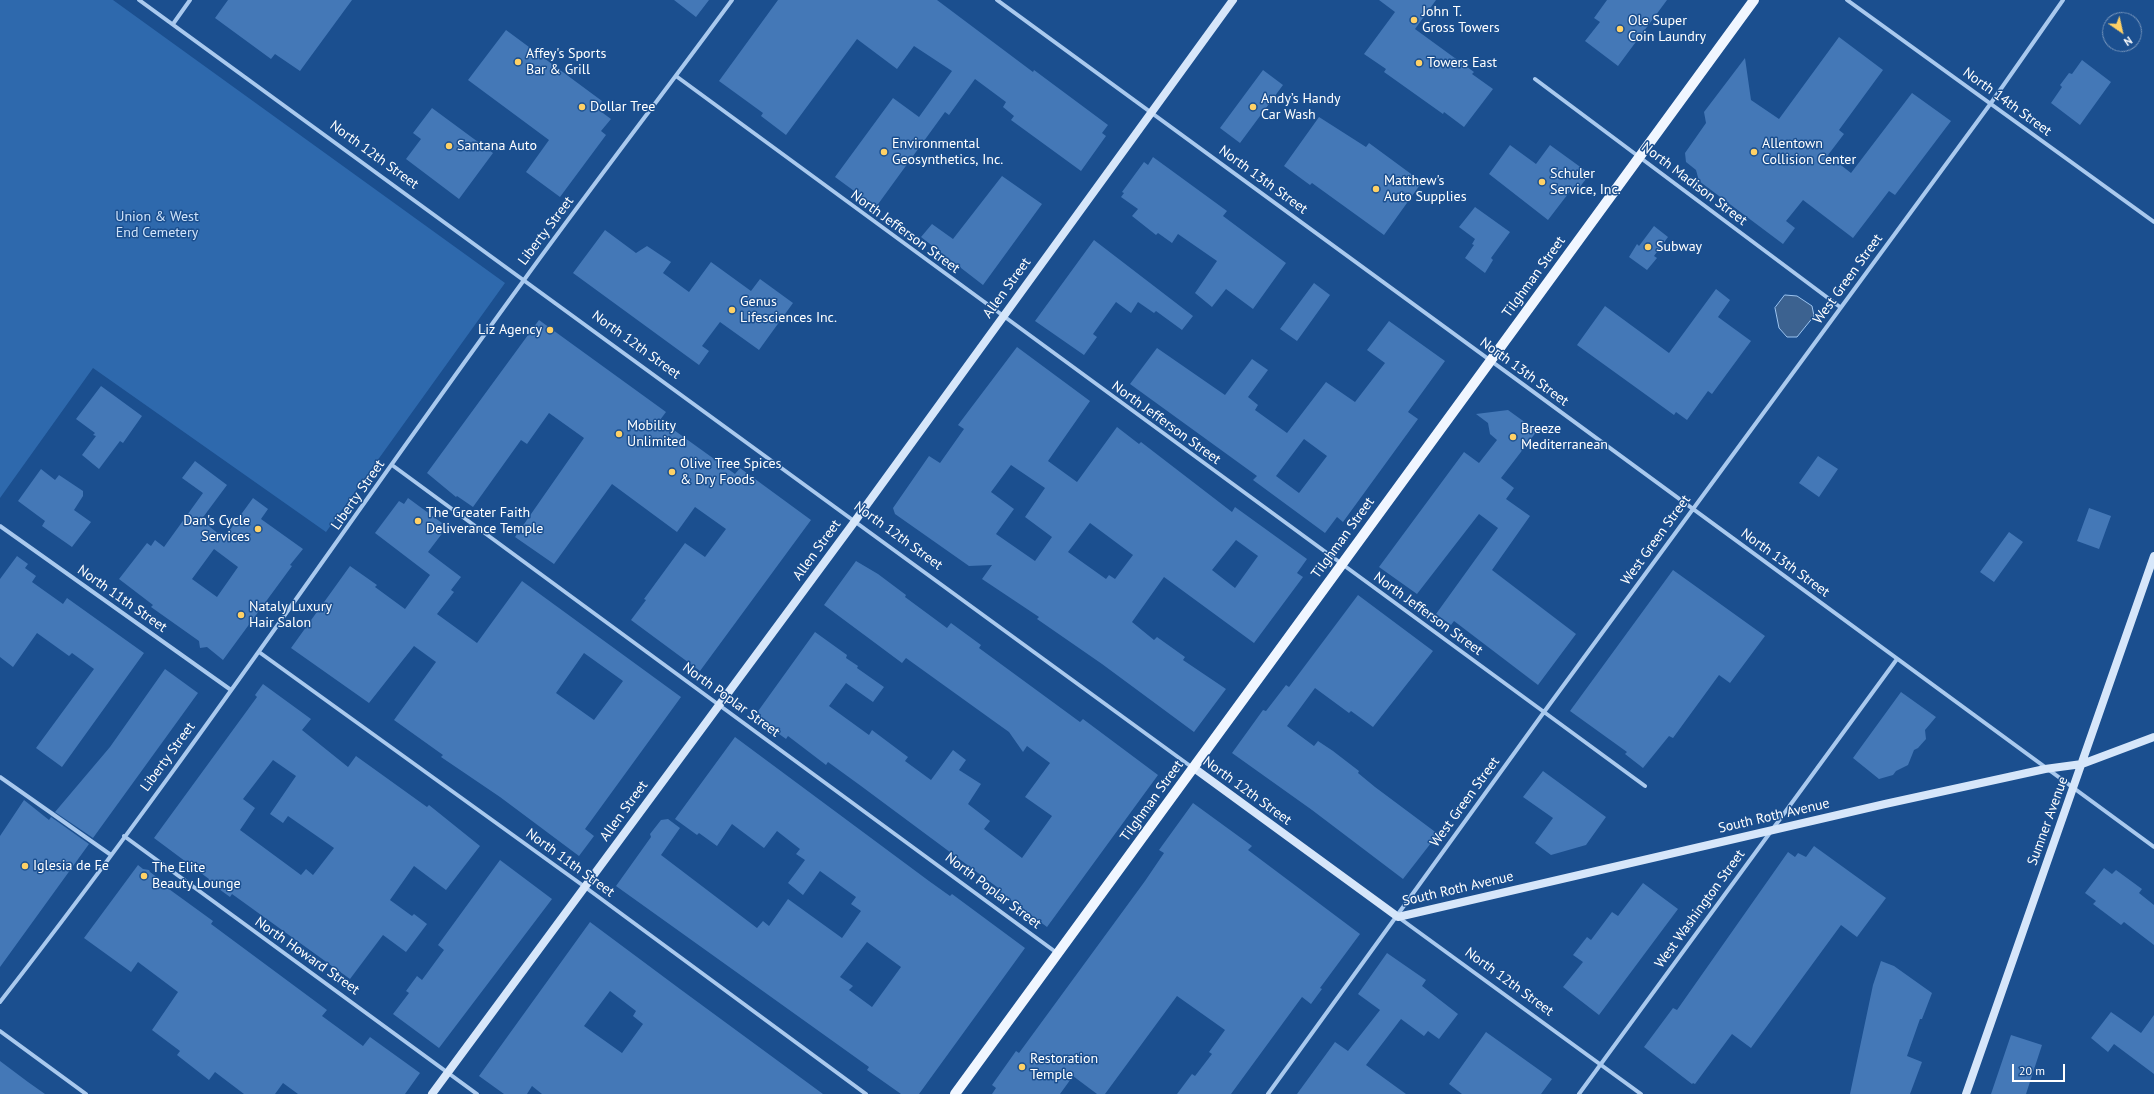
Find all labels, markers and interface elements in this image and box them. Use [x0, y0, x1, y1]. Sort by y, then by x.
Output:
place label: John T. Gross Towers [1422, 4, 1500, 36]
north arrow [2102, 12, 2142, 52]
place label: Ole Super Coin Laundry [1628, 13, 1706, 46]
marker: John T. Gross Towers [1409, 15, 1419, 25]
marker: Ole Super Coin Laundry [1615, 24, 1625, 34]
text: N [2121, 33, 2135, 49]
place label: Affey's Sports Bar & Grill [526, 46, 606, 78]
place label: Towers East [1427, 55, 1497, 71]
marker: Affey's Sports Bar & Grill [513, 57, 523, 67]
marker: Towers East [1414, 58, 1424, 68]
street label: North 14th Street [1959, 64, 2055, 140]
place label: Andy’s Handy Car Wash [1261, 91, 1340, 124]
place label: Dollar Tree [590, 99, 655, 115]
marker: Dollar Tree [577, 102, 587, 112]
marker: Andy’s Handy Car Wash [1248, 102, 1258, 112]
street label: North 12th Street [326, 117, 422, 193]
place label: Environmental Geosynthetics, Inc. [892, 136, 1003, 168]
place label: Allentown Collision Center [1762, 136, 1856, 168]
place label: Santana Auto [457, 138, 537, 154]
street label: North Madison Street [1638, 139, 1750, 229]
marker: Santana Auto [444, 141, 454, 151]
street label: North 13th Street [1215, 142, 1311, 218]
marker: Environmental Geosynthetics, Inc. [879, 147, 889, 157]
marker: Allentown Collision Center [1749, 147, 1759, 157]
place label: Schuler Service, Inc. [1550, 166, 1621, 198]
place label: Matthew's Auto Supplies [1384, 173, 1467, 206]
marker: Schuler Service, Inc. [1537, 177, 1547, 187]
marker: Matthew's Auto Supplies [1371, 184, 1381, 194]
street label: North Jefferson Street [847, 187, 963, 277]
street label: Liberty Street [515, 193, 577, 269]
park label: Union & West End Cemetery [115, 209, 199, 242]
street label: West Green Street [1810, 231, 1886, 327]
street label: Tilghman Street [1499, 233, 1569, 321]
place label: Subway [1656, 239, 1702, 255]
marker: Subway [1643, 242, 1653, 252]
street label: Allen Street [979, 254, 1035, 322]
place label: Genus Lifesciences Inc. [740, 294, 837, 326]
marker: Genus Lifesciences Inc. [727, 305, 737, 315]
street label: North 12th Street [588, 307, 684, 383]
place label: Liz Agency [478, 322, 542, 338]
marker: Liz Agency [545, 325, 555, 335]
street label: North 13th Street [1476, 334, 1572, 410]
street label: North Jefferson Street [1108, 378, 1224, 468]
place label: Mobility Unlimited [627, 418, 686, 450]
place label: Breeze Mediterranean [1521, 421, 1608, 454]
marker: Mobility Unlimited [614, 429, 624, 439]
marker: Breeze Mediterranean [1508, 432, 1518, 442]
place label: Olive Tree Spices & Dry Foods [680, 456, 781, 488]
street label: Liberty Street [328, 457, 388, 533]
marker: Olive Tree Spices & Dry Foods [667, 467, 677, 477]
street label: West Green Street [1618, 492, 1694, 588]
street label: Tilghman Street [1308, 494, 1378, 582]
street label: North 12th Street [850, 498, 946, 574]
place label: The Greater Faith Deliverance Temple [426, 505, 543, 538]
place label: Dan's Cycle Services [183, 513, 250, 546]
marker: The Greater Faith Deliverance Temple [413, 516, 423, 526]
street label: Allen Street [789, 516, 845, 584]
marker: Dan's Cycle Services [253, 524, 263, 534]
street label: North 13th Street [1737, 525, 1833, 601]
street label: North 11th Street [74, 562, 170, 636]
street label: North Jefferson Street [1370, 569, 1486, 659]
place label: Nataly Luxury Hair Salon [249, 599, 332, 632]
marker: Nataly Luxury Hair Salon [236, 610, 246, 620]
street label: North Poplar Street [679, 659, 783, 741]
street label: Liberty Street [137, 719, 199, 795]
street label: North 12th Street [1199, 753, 1295, 829]
street label: West Green Street [1427, 754, 1503, 850]
street label: Tilghman Street [1117, 757, 1187, 845]
street label: Sumner Avenue [2024, 774, 2072, 868]
street label: Allen Street [596, 777, 652, 845]
street label: South Roth Avenue [1717, 795, 1831, 837]
street label: North 11th Street [522, 825, 618, 901]
street label: West Washington Street [1651, 847, 1749, 971]
street label: North Poplar Street [942, 849, 1044, 933]
place label: Iglesia de Fe [33, 858, 109, 874]
place label: The Elite Beauty Lounge [152, 860, 241, 892]
marker: Iglesia de Fe [20, 861, 30, 871]
street label: South Roth Avenue [1401, 868, 1515, 910]
marker: The Elite Beauty Lounge [139, 871, 149, 881]
street label: North Howard Street [251, 914, 363, 998]
street label: North 12th Street [1461, 944, 1557, 1020]
place label: Restoration Temple [1030, 1051, 1098, 1084]
scale bar [2014, 1056, 2067, 1082]
marker: Restoration Temple [1017, 1062, 1027, 1072]
text: 20 m [2019, 1063, 2045, 1078]

